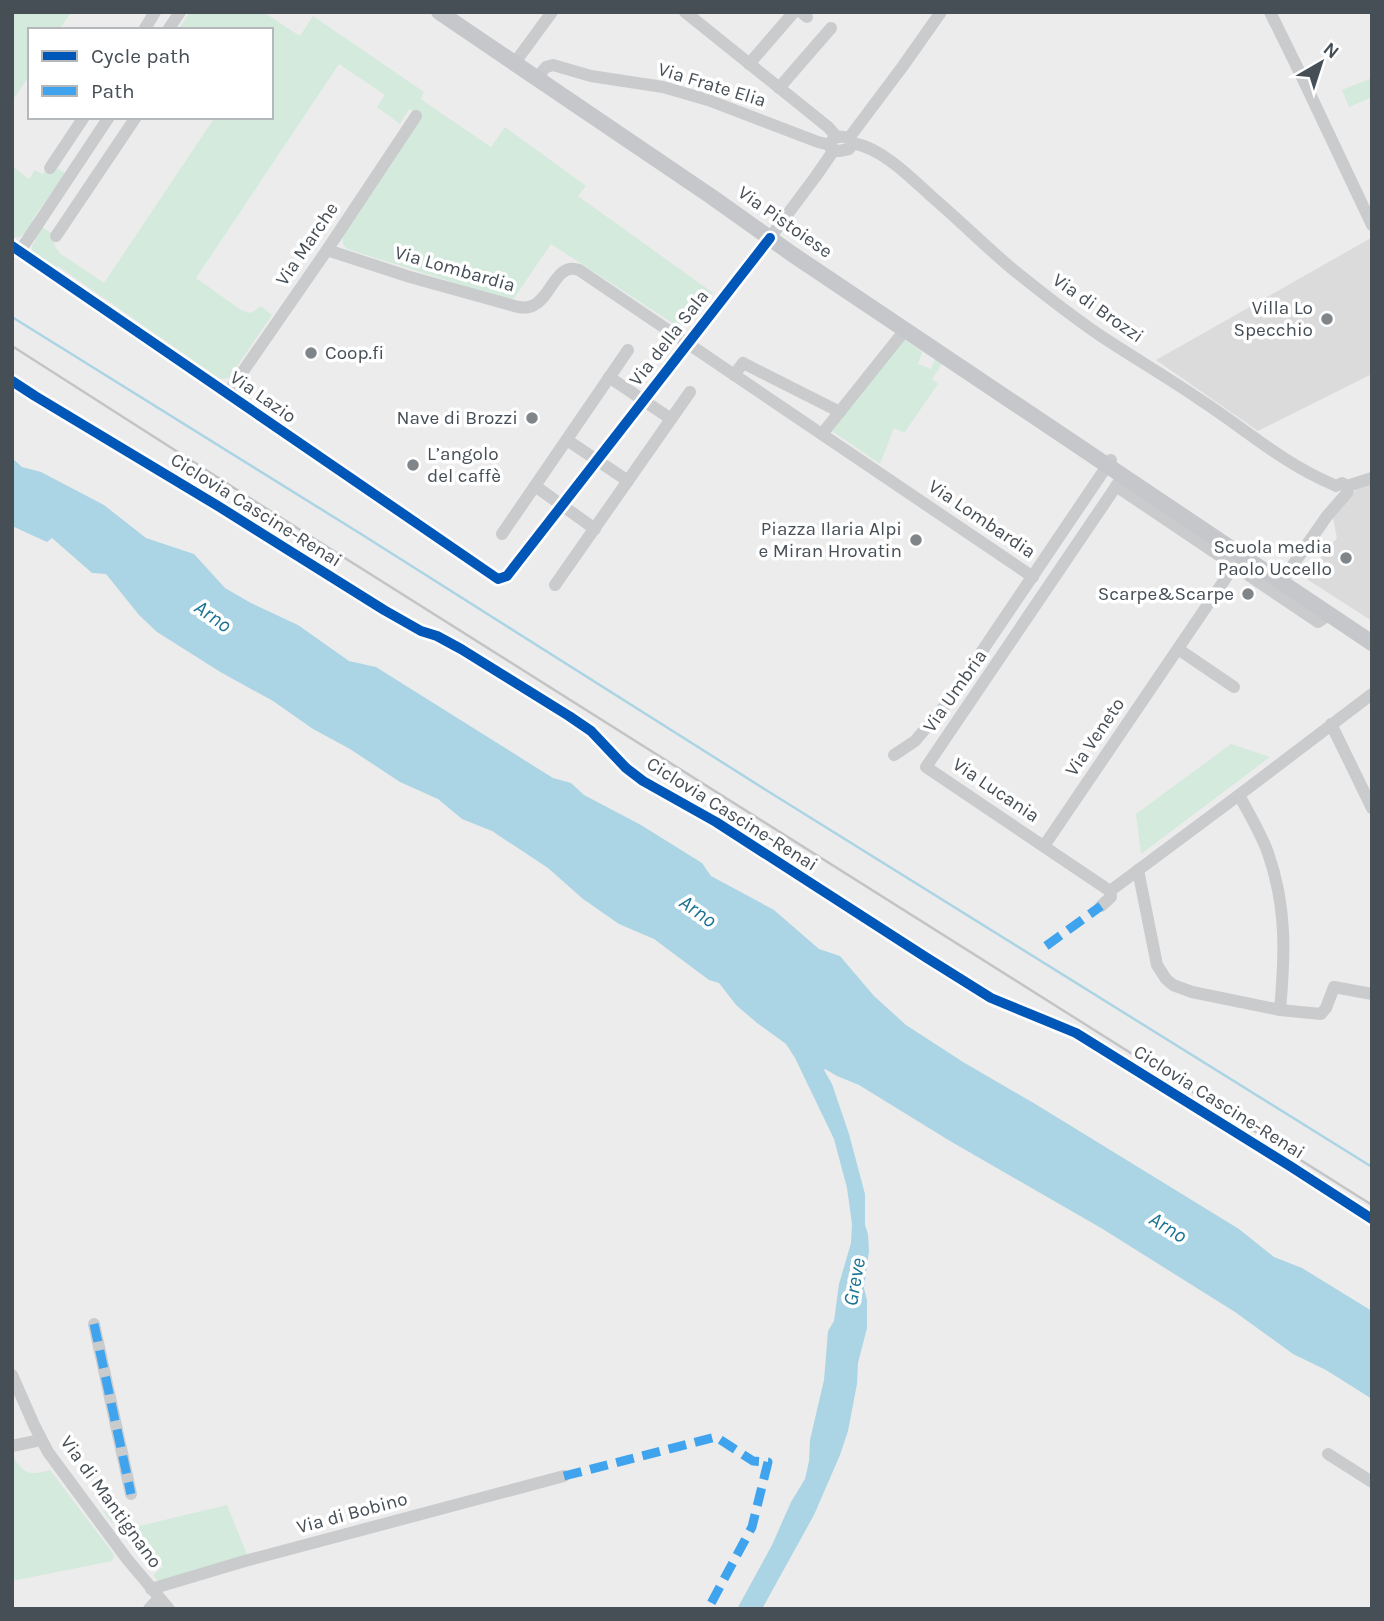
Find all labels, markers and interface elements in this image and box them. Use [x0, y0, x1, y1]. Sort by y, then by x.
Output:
legend [28, 28, 273, 119]
north arrow [1286, 28, 1356, 98]
text: N [1319, 38, 1343, 63]
text: Cycle path [91, 44, 191, 68]
street label: Via Frate Elia [655, 58, 769, 112]
text: Path [91, 79, 135, 103]
street label: Via Pistoiese [734, 181, 836, 263]
street label: Via Marche [271, 198, 343, 290]
street label: Via Lombardia [392, 241, 518, 297]
street label: Via di Brozzi [1048, 269, 1148, 347]
street label: Via della Sala [625, 286, 713, 390]
place label: Villa Lo Specchio [1234, 297, 1313, 341]
marker: Villa Lo Specchio [1319, 311, 1335, 327]
place label: Coop.fi [325, 342, 384, 364]
marker: Coop.fi [303, 345, 319, 361]
street label: Via Lazio [226, 366, 300, 428]
place label: Nave di Brozzi [397, 407, 518, 429]
marker: Nave di Brozzi [524, 410, 540, 426]
place label: L’angolo del caffè [427, 443, 501, 487]
street label: Ciclovia Cascine-Renai [166, 448, 346, 572]
marker: L’angolo del caffè [405, 457, 421, 473]
street label: Via Lombardia [924, 475, 1040, 563]
place label: Piazza Ilaria Alpi e Miran Hrovatin [758, 518, 902, 562]
marker: Piazza Ilaria Alpi e Miran Hrovatin [908, 532, 924, 548]
place label: Scuola media Paolo Uccello [1214, 536, 1332, 580]
marker: Scuola media Paolo Uccello [1338, 550, 1354, 566]
place label: Scarpe&Scarpe [1098, 583, 1234, 605]
marker: Scarpe&Scarpe [1240, 586, 1256, 602]
water label: Arno [190, 595, 237, 638]
street label: Via Umbria [919, 645, 991, 737]
street label: Via Veneto [1061, 694, 1129, 780]
street label: Ciclovia Cascine-Renai [642, 752, 822, 876]
street label: Via Lucania [949, 753, 1043, 827]
water label: Arno [675, 890, 722, 933]
street label: Ciclovia Cascine-Renai [1129, 1040, 1309, 1164]
water label: Arno [1145, 1206, 1192, 1248]
water label: Greve [838, 1256, 870, 1308]
street label: Via di Mantignano [56, 1432, 166, 1572]
street label: Via di Bobino [294, 1488, 410, 1538]

